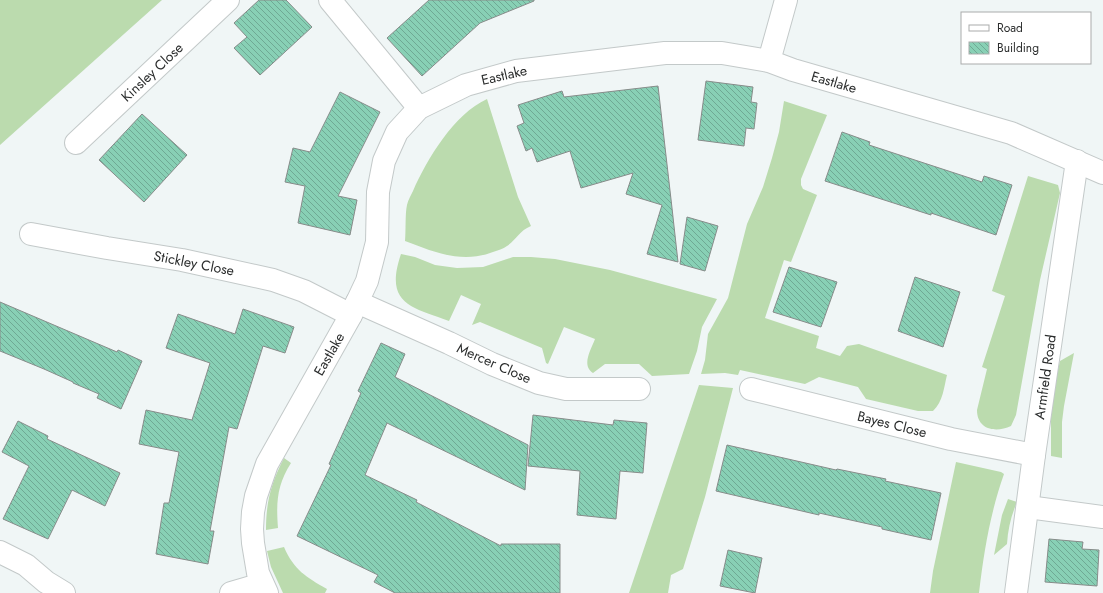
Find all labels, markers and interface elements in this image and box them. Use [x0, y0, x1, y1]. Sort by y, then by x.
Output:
legend [961, 12, 1091, 64]
text: Road [997, 19, 1023, 37]
street label: Kinsley Close [116, 38, 188, 106]
text: Building [997, 39, 1039, 57]
street label: Eastlake [479, 60, 529, 90]
street label: Eastlake [809, 66, 859, 98]
street label: Stickley Close [152, 245, 236, 281]
street label: Eastlake [309, 329, 349, 379]
street label: Armfield Road [1029, 333, 1061, 421]
street label: Mercer Close [454, 338, 534, 388]
street label: Bayes Close [855, 406, 929, 442]

